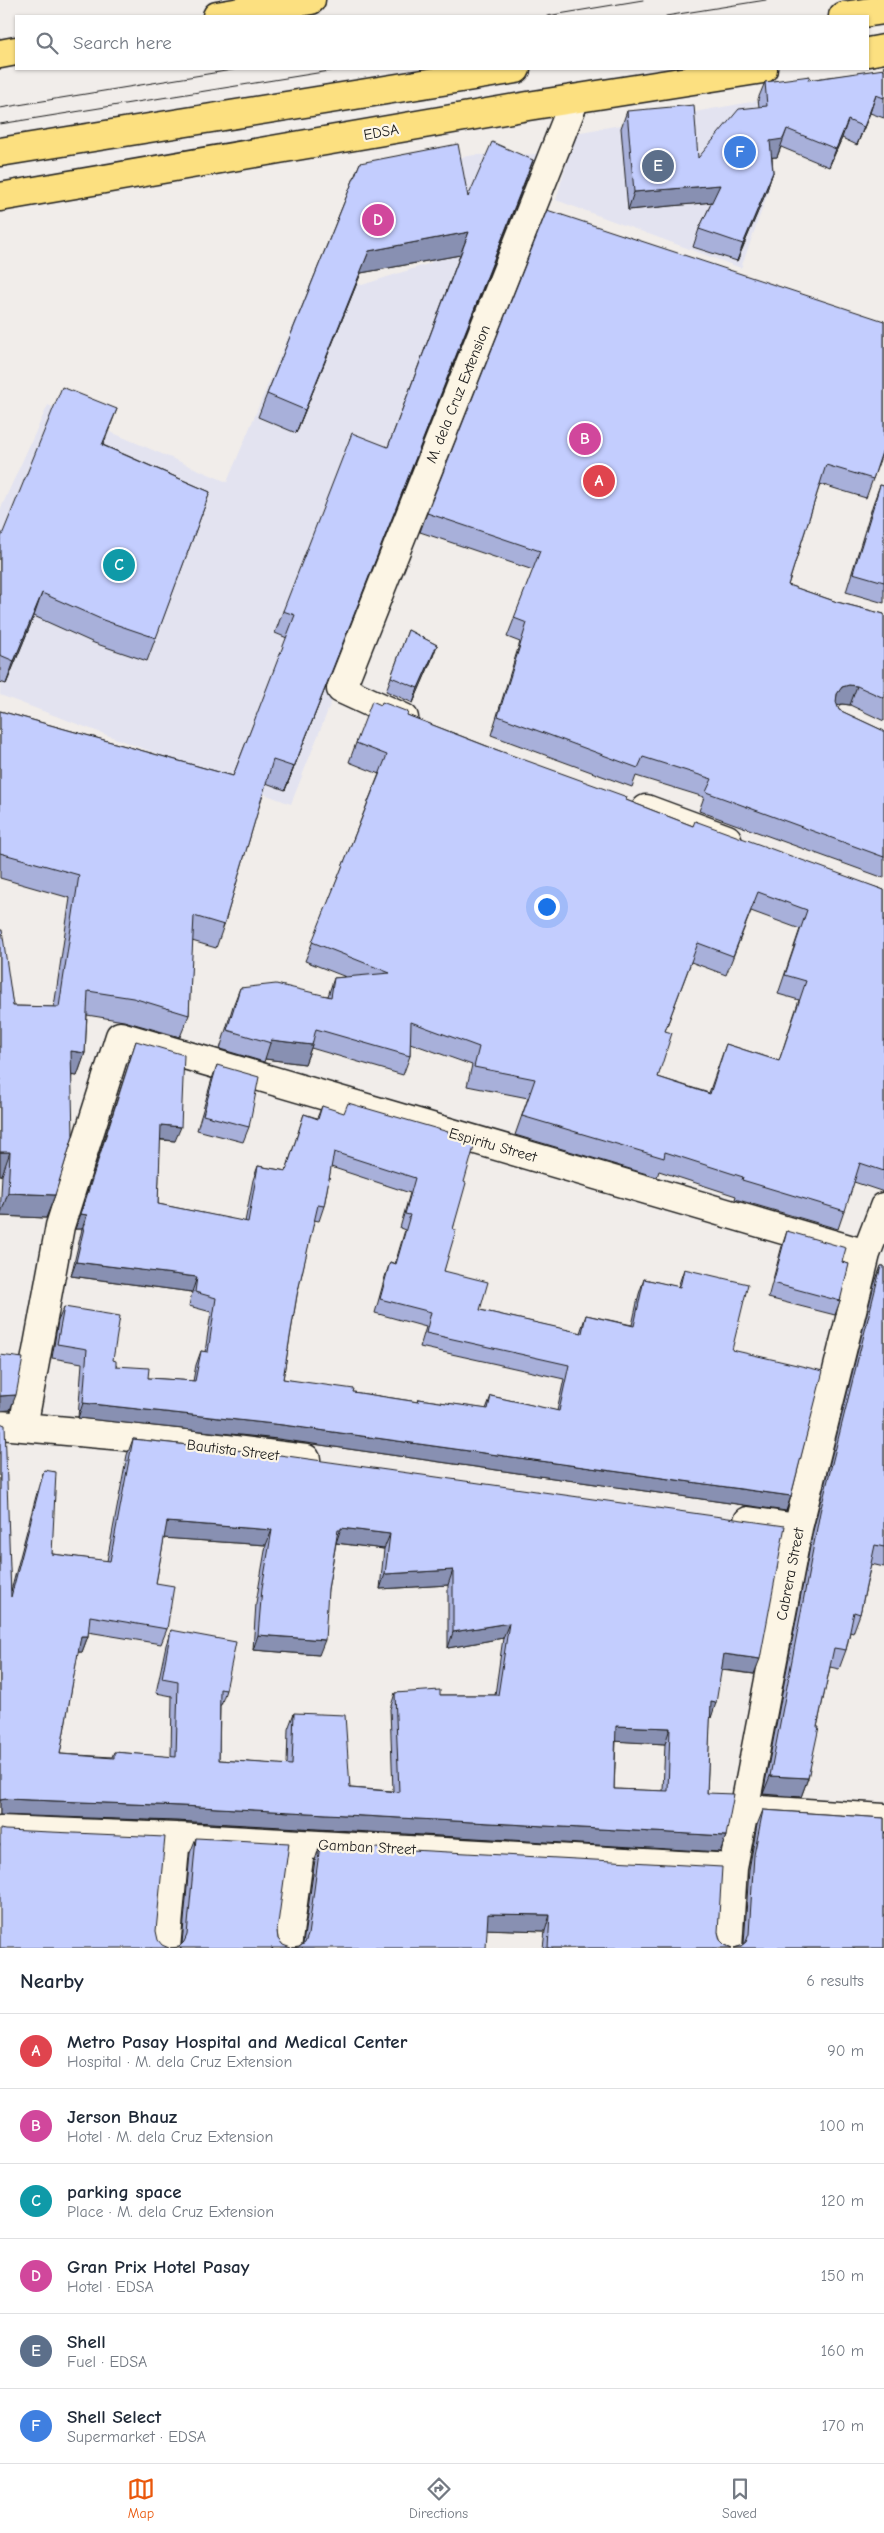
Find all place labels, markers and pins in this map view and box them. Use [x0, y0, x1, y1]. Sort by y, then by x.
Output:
pin: F [724, 133, 756, 171]
pin: E [642, 147, 674, 185]
pin: D [362, 201, 394, 239]
pin: B [569, 420, 601, 458]
pin: A [583, 462, 615, 500]
pin: C [103, 546, 135, 584]

